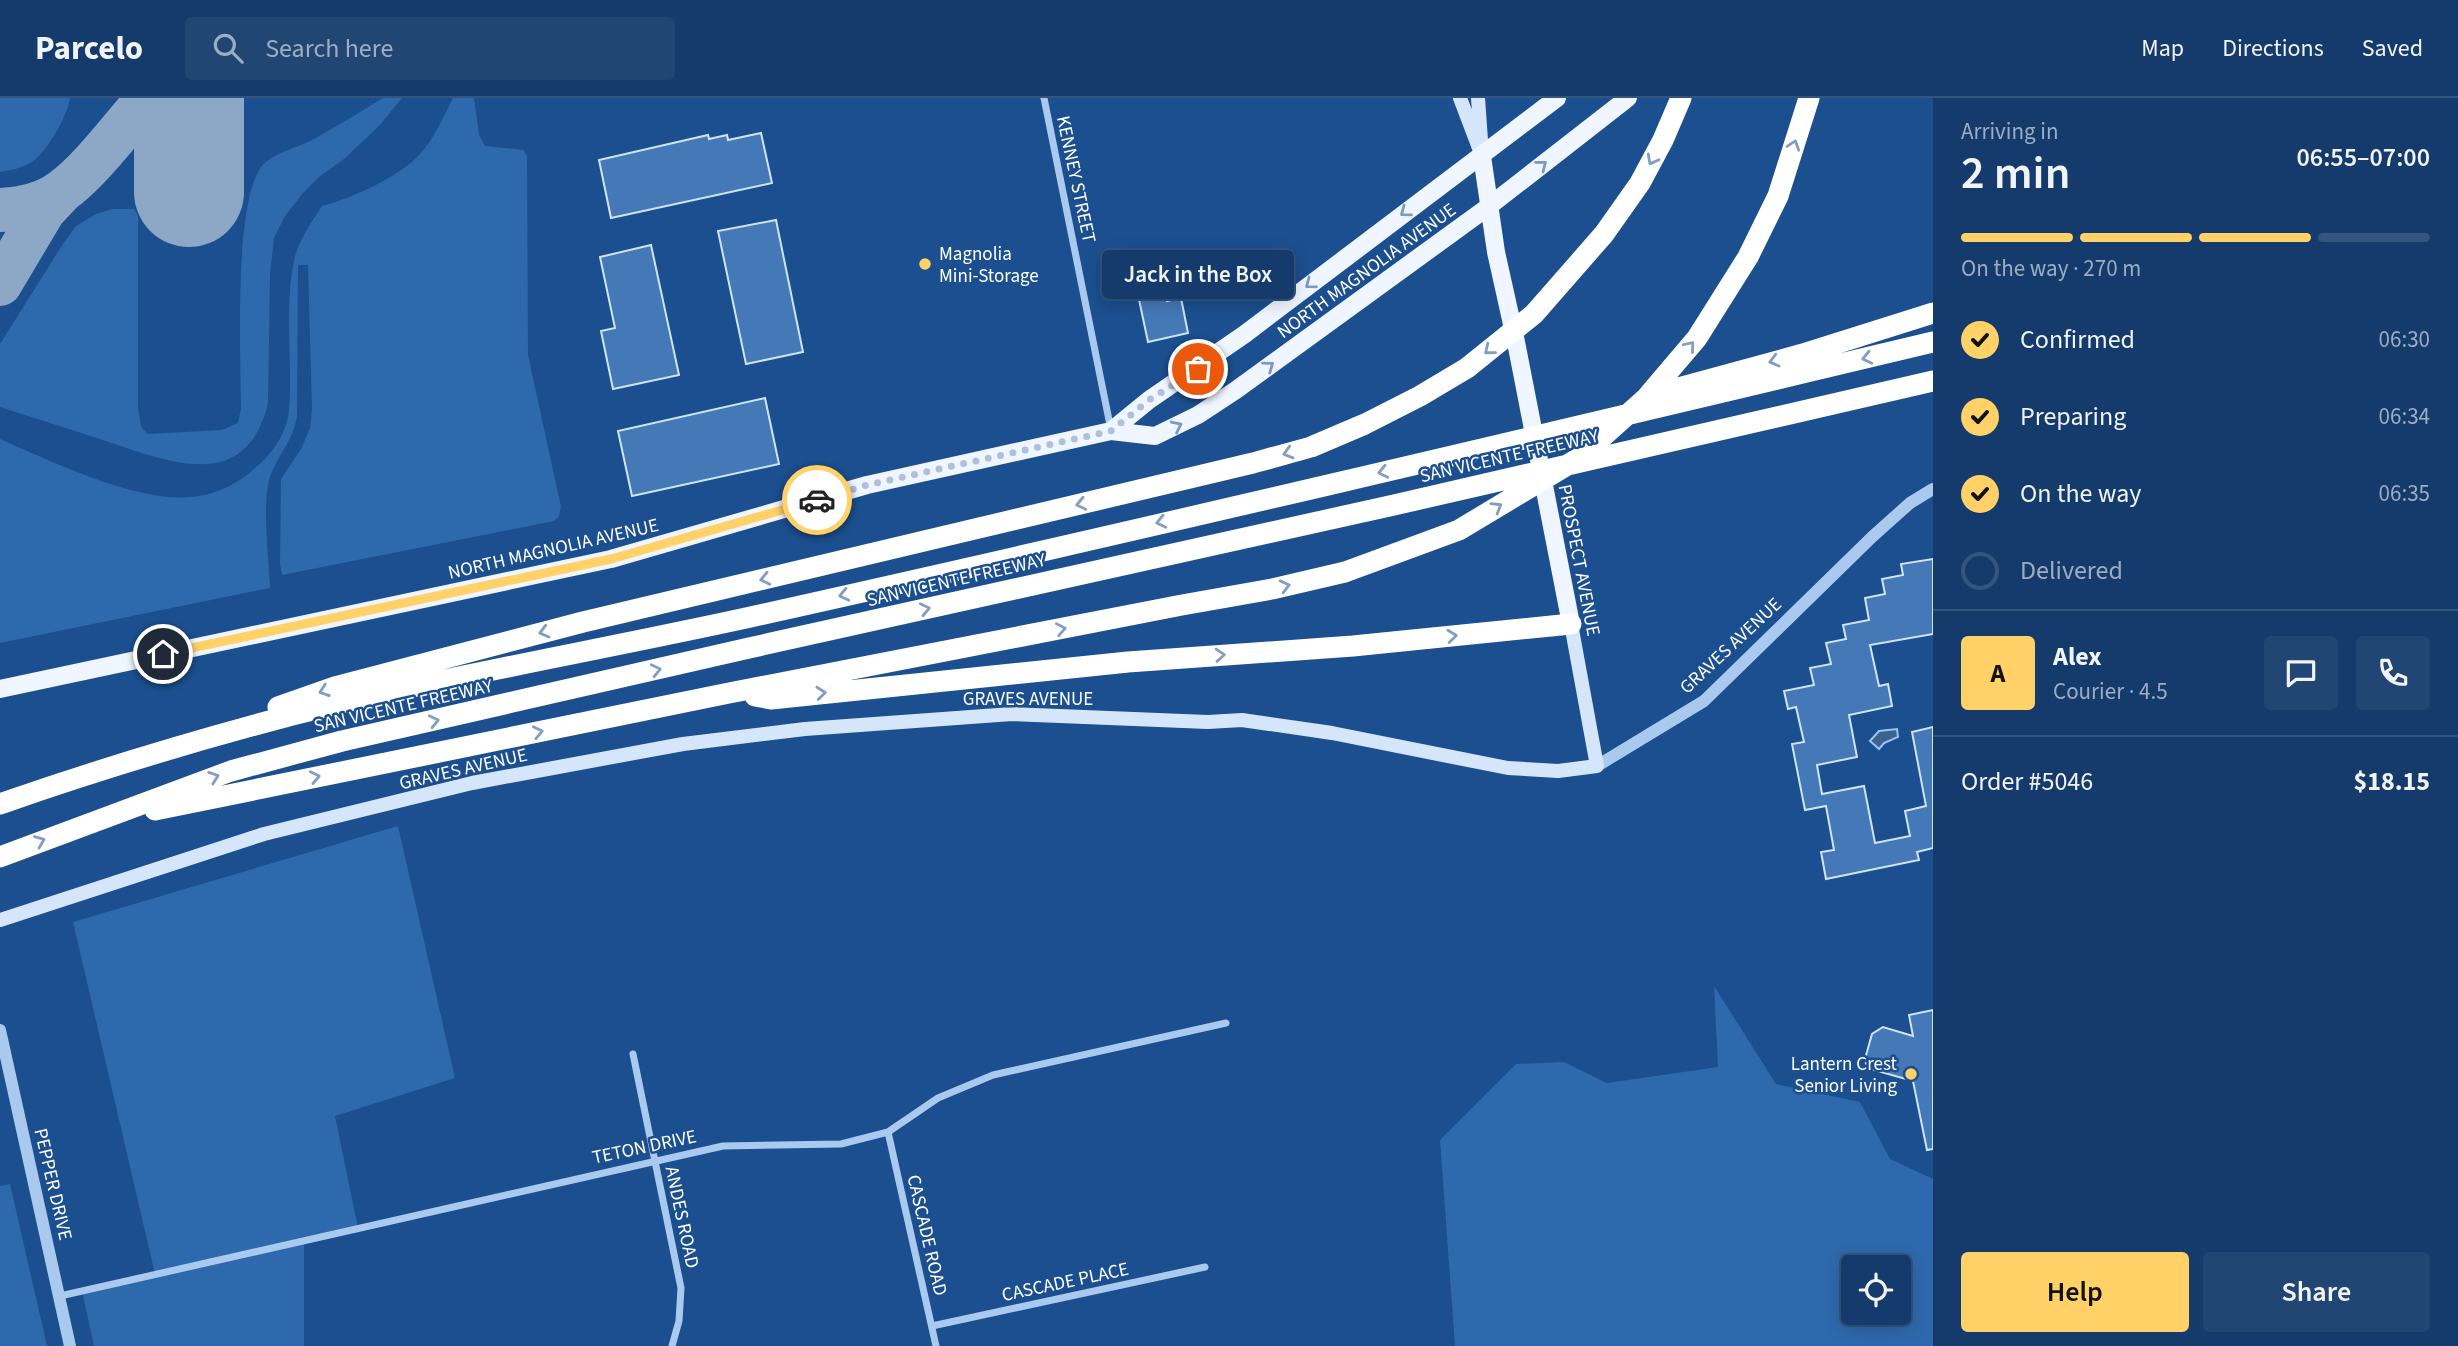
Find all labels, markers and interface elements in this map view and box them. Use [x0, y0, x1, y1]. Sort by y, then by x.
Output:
search box [185, 17, 675, 80]
text: Parcelo [35, 25, 143, 72]
icon: search [209, 29, 247, 67]
text: Search here [265, 30, 393, 67]
text: Map [2141, 31, 2184, 66]
text: Directions [2222, 31, 2324, 66]
text: Saved [2362, 31, 2423, 66]
street label: KENNEY STREET [1049, 113, 1102, 245]
text: Arriving in [1961, 115, 2059, 148]
one-way arrow [1786, 139, 1801, 151]
text: 06:55–07:00 [2297, 139, 2430, 176]
text: 2 min [1961, 141, 2070, 206]
one-way arrow [1647, 153, 1660, 165]
one-way arrow [1534, 161, 1547, 174]
street label: NORTH MAGNOLIA AVENUE [1272, 197, 1462, 345]
one-way arrow [1401, 204, 1413, 217]
place label: Magnolia Mini-Storage [939, 241, 1039, 290]
callout: Jack in the Box [1102, 250, 1294, 299]
text: On the way · 270 m [1961, 252, 2141, 285]
marker: Magnolia Mini-Storage [917, 256, 933, 272]
text: Jack in the Box [1124, 258, 1272, 291]
one-way arrow [1305, 276, 1318, 289]
icon: check [1961, 321, 1999, 359]
text: Confirmed [2020, 321, 2135, 358]
text: 06:30 [2379, 323, 2430, 356]
pin [1168, 339, 1228, 399]
one-way arrow [1485, 341, 1497, 354]
one-way arrow [1682, 341, 1695, 353]
icon: bag [1179, 350, 1217, 388]
one-way arrow [1861, 350, 1873, 364]
one-way arrow [1768, 353, 1780, 367]
one-way arrow [1262, 361, 1274, 374]
icon: check [1961, 398, 1999, 436]
text: Preparing [2020, 398, 2126, 435]
text: 06:34 [2379, 400, 2430, 433]
one-way arrow [1170, 420, 1182, 434]
street label: SAN VICENTE FREEWAY [1417, 423, 1602, 490]
one-way arrow [1282, 445, 1294, 460]
one-way arrow [1377, 463, 1389, 478]
courier [782, 465, 852, 535]
icon: check [1961, 475, 1999, 513]
text: On the way [2020, 475, 2141, 512]
text: 06:35 [2379, 477, 2430, 510]
icon: car [798, 481, 836, 519]
street label: PROSPECT AVENUE [1551, 482, 1606, 638]
one-way arrow [1075, 495, 1087, 510]
one-way arrow [1490, 503, 1503, 516]
street label: NORTH MAGNOLIA AVENUE [445, 512, 661, 587]
one-way arrow [1155, 514, 1167, 529]
street label: SAN VICENTE FREEWAY [864, 547, 1049, 614]
text: Delivered [2020, 552, 2123, 589]
one-way arrow [759, 571, 771, 585]
one-way arrow [1279, 580, 1291, 594]
one-way arrow [838, 587, 850, 601]
street label: GRAVES AVENUE [1674, 592, 1788, 701]
one-way arrow [919, 602, 931, 617]
one-way arrow [1055, 622, 1067, 637]
pin [133, 624, 193, 684]
one-way arrow [538, 624, 550, 639]
one-way arrow [1446, 629, 1457, 644]
icon: home [144, 635, 182, 673]
button: chat [2264, 636, 2338, 710]
button: phone [2356, 636, 2430, 710]
text: Alex [2053, 638, 2102, 675]
one-way arrow [1214, 648, 1225, 663]
text: A [1991, 655, 2005, 692]
one-way arrow [650, 664, 662, 678]
street label: SAN VICENTE FREEWAY [311, 673, 496, 740]
text: Courier · 4.5 [2053, 675, 2168, 708]
one-way arrow [318, 683, 330, 697]
one-way arrow [815, 686, 827, 701]
street label: GRAVES AVENUE [963, 686, 1093, 713]
one-way arrow [428, 714, 440, 729]
one-way arrow [532, 725, 544, 740]
street label: GRAVES AVENUE [397, 742, 530, 797]
text: Order #5046 [1961, 763, 2093, 800]
text: $18.15 [2354, 763, 2430, 800]
one-way arrow [207, 771, 219, 785]
one-way arrow [309, 771, 321, 786]
one-way arrow [34, 836, 46, 850]
place label: Lantern Crest Senior Living [1791, 1051, 1898, 1100]
marker: Lantern Crest Senior Living [1903, 1066, 1919, 1082]
street label: TETON DRIVE [590, 1123, 699, 1172]
street label: PEPPER DRIVE [27, 1126, 79, 1243]
street label: ANDES ROAD [658, 1164, 705, 1271]
street label: CASCADE ROAD [900, 1172, 954, 1298]
button: Help [1961, 1252, 2189, 1332]
button: Share [2203, 1252, 2430, 1332]
map controls [1841, 1255, 1911, 1325]
button: locate [1841, 1255, 1911, 1325]
street label: CASCADE PLACE [999, 1256, 1131, 1309]

